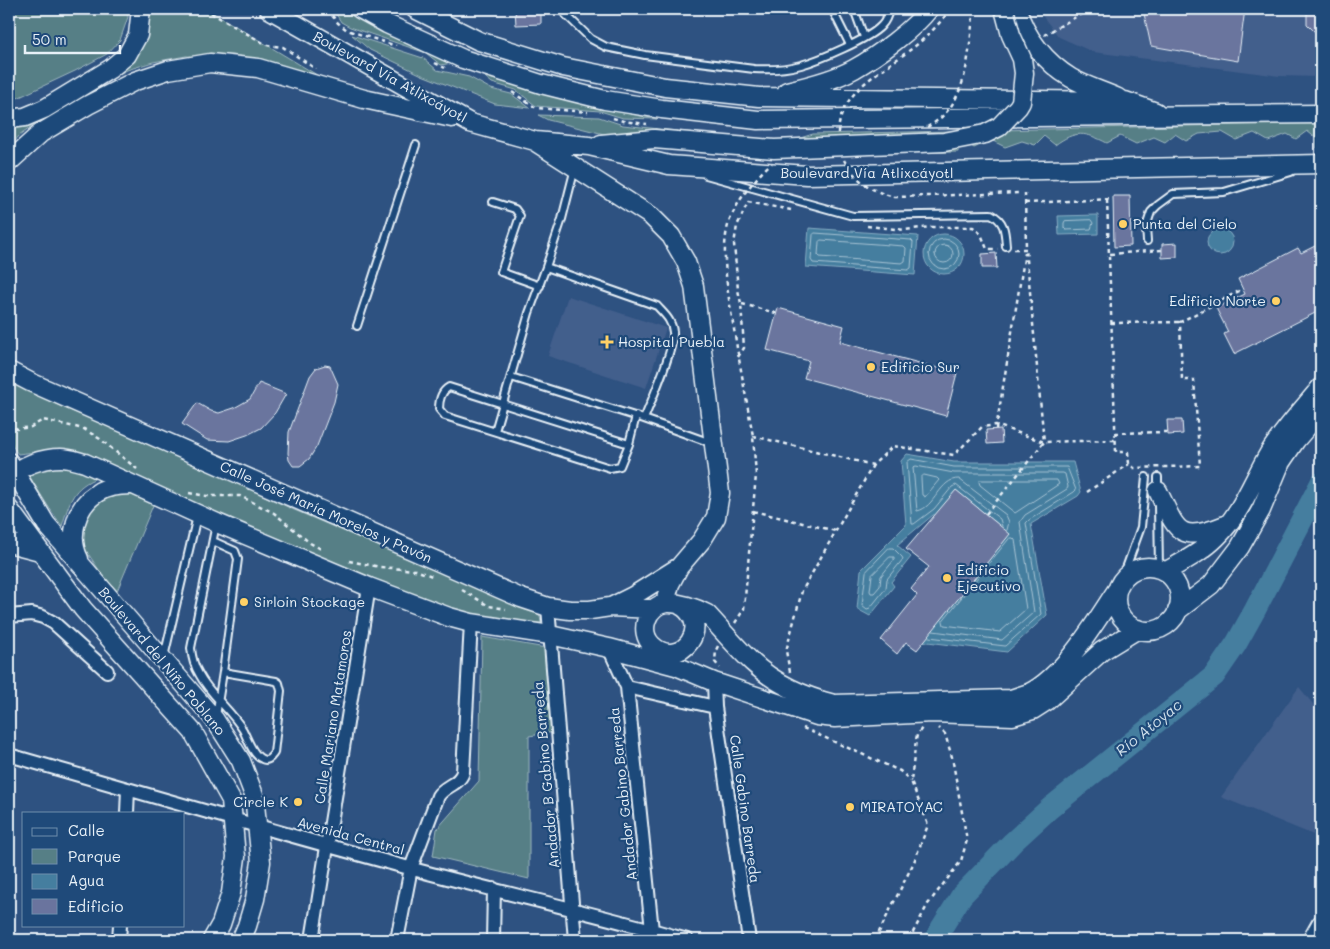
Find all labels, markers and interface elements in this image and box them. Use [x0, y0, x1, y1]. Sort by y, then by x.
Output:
scale bar [25, 22, 120, 54]
street label: Boulevard Vía Atlixcáyotl [310, 26, 470, 127]
text: 50 m [32, 29, 67, 49]
street label: Boulevard Vía Atlixcáyotl [781, 163, 953, 182]
place label: Punta del Cielo [1133, 214, 1237, 233]
marker: Punta del Cielo [1117, 218, 1129, 230]
place label: Edificio Norte [1169, 291, 1266, 310]
marker: Edificio Norte [1270, 295, 1282, 307]
place label: Hospital Puebla [618, 332, 725, 351]
marker: Hospital Puebla [600, 335, 614, 349]
place label: Edificio Sur [881, 357, 960, 376]
marker: Edificio Sur [865, 361, 877, 373]
street label: Calle José María Morelos y Pavón [217, 456, 435, 567]
place label: Edificio Ejecutivo [957, 560, 1020, 595]
marker: Edificio Ejecutivo [941, 572, 953, 584]
street label: Boulevard del Niño Poblano [95, 583, 230, 739]
place label: Sirloin Stockage [254, 592, 365, 611]
marker: Sirloin Stockage [238, 596, 250, 608]
street label: Calle Mariano Matamoros [309, 629, 356, 805]
street label: Andador B Gabino Barreda [528, 681, 563, 869]
water label: Río Atoyac [1111, 694, 1186, 760]
street label: Andador Gabino Barreda [604, 706, 641, 882]
street label: Calle Gabino Barreda [726, 734, 765, 884]
place label: Circle K [233, 792, 288, 811]
marker: Circle K [292, 796, 304, 808]
place label: MIRATOYAC [860, 797, 943, 816]
marker: MIRATOYAC [844, 801, 856, 813]
legend [22, 812, 185, 926]
street label: Avenida Central [295, 812, 407, 859]
text: Calle [68, 820, 105, 840]
text: Parque [68, 846, 121, 866]
text: Agua [68, 870, 105, 890]
text: Edificio [68, 896, 124, 916]

